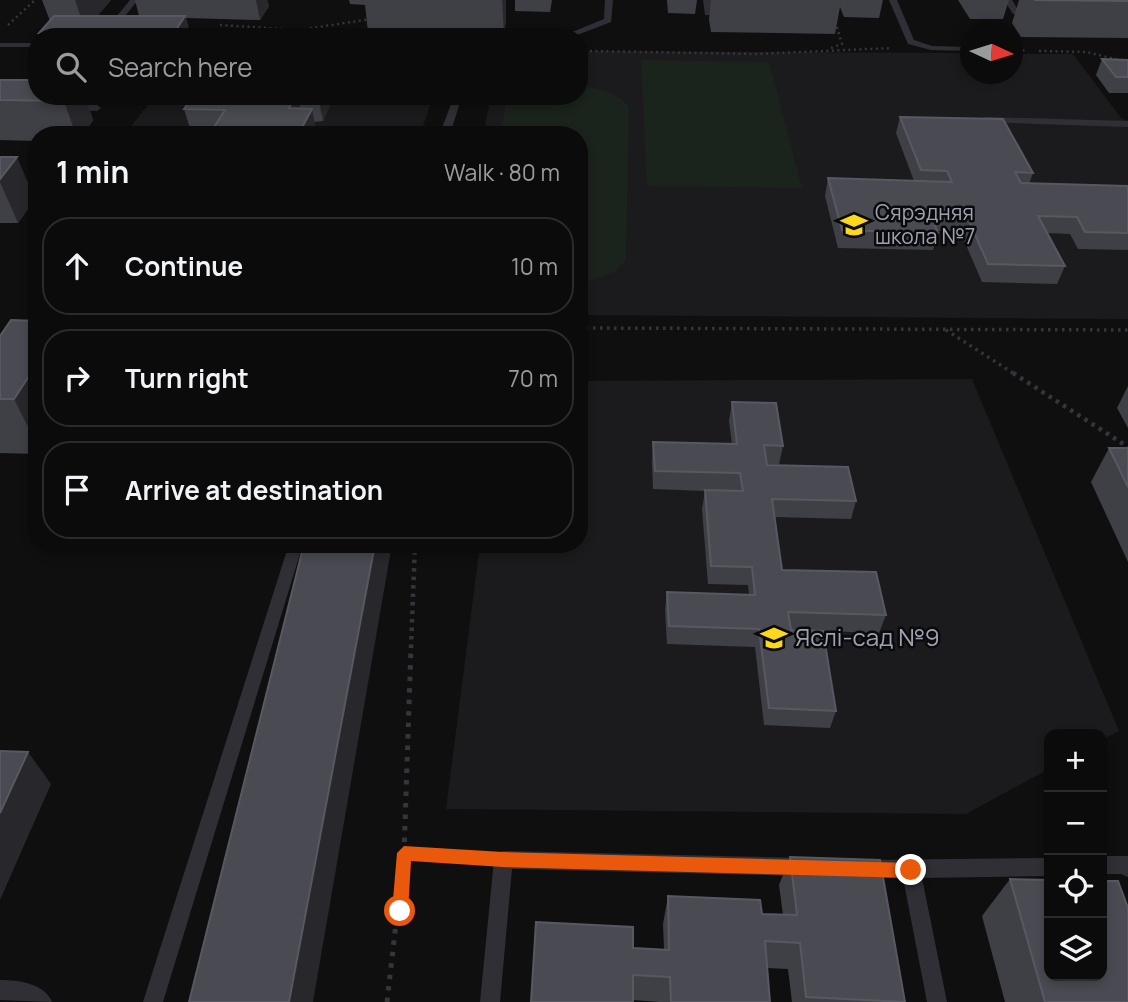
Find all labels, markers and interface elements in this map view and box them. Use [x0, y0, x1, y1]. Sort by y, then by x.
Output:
north arrow [960, 21, 1023, 84]
search box [28, 28, 588, 105]
icon: search [52, 48, 90, 86]
text: Search here [108, 49, 253, 85]
text: 1 min [56, 151, 129, 192]
text: Walk · 80 m [444, 156, 560, 188]
place label: Сярэдняя школа №7 [875, 198, 975, 250]
school or university icon: Сярэдняя школа №7 [839, 210, 869, 240]
icon: ahead [58, 247, 96, 285]
text: Continue [125, 248, 243, 284]
text: 10 m [511, 250, 558, 282]
icon: right [58, 359, 96, 397]
text: Turn right [125, 360, 249, 396]
text: 70 m [508, 362, 558, 394]
icon: arrive [58, 471, 96, 509]
text: Arrive at destination [125, 472, 383, 508]
place label: Яслі-сад №9 [795, 620, 940, 653]
school or university icon: Яслі-сад №9 [759, 623, 789, 653]
map controls [1044, 729, 1107, 981]
button: + [1044, 729, 1107, 792]
button: − [1044, 792, 1107, 855]
route end [895, 854, 926, 885]
button: locate [1044, 855, 1107, 918]
route start [384, 895, 415, 926]
button: layers [1044, 918, 1107, 981]

